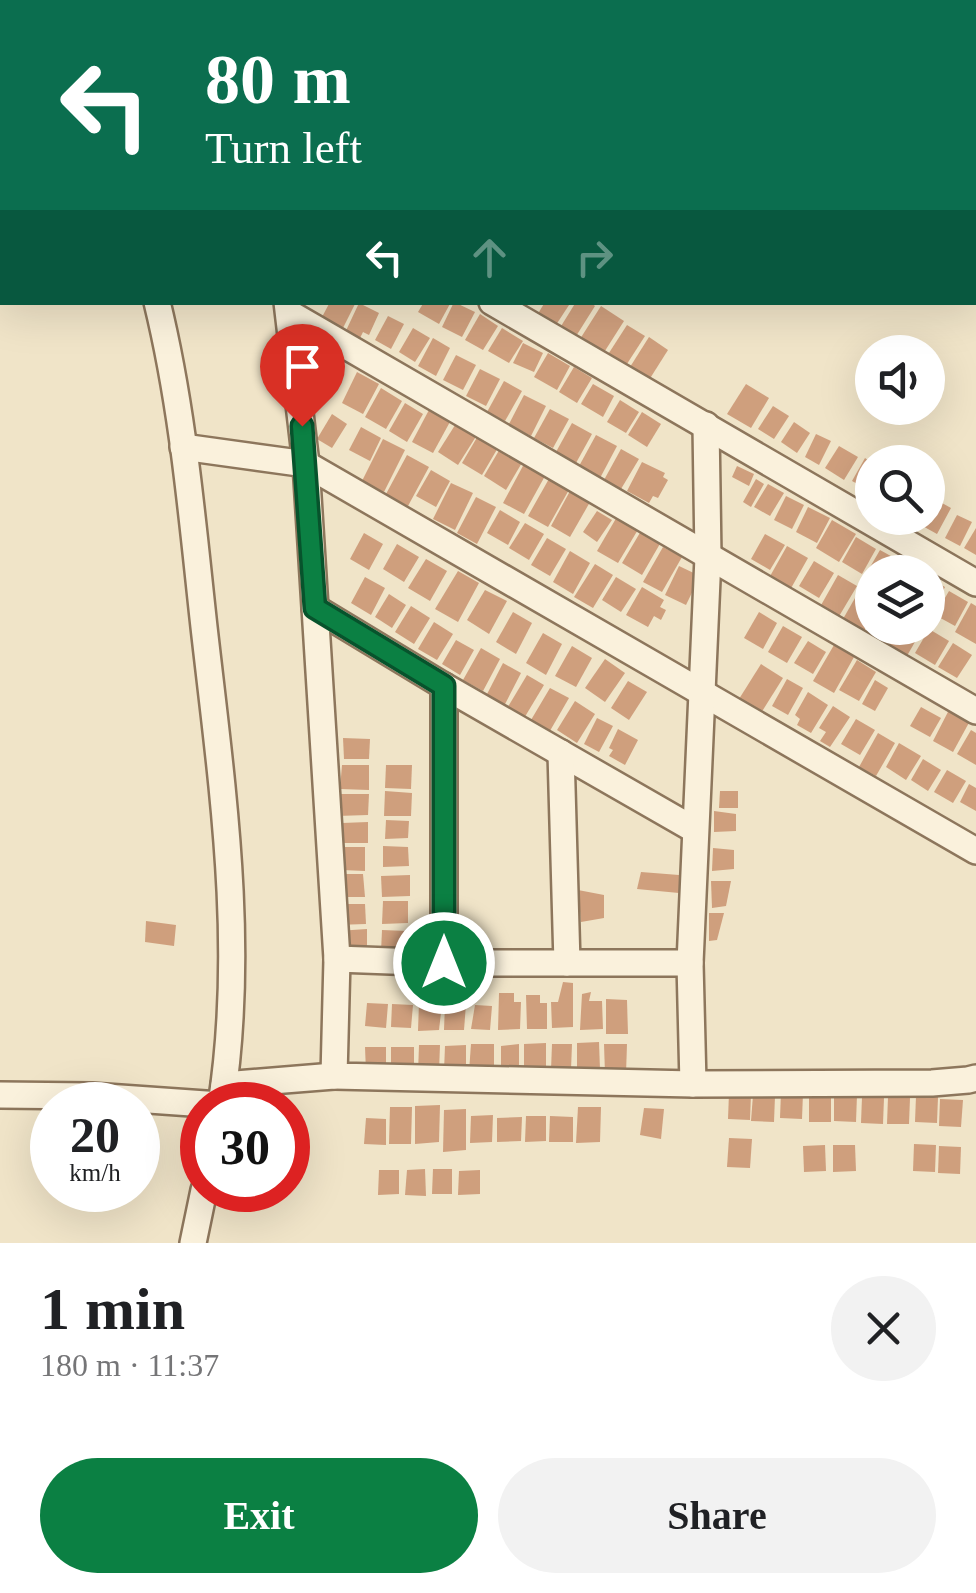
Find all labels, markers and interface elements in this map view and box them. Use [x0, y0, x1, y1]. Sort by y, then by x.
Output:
icon: left [40, 40, 170, 170]
text: 80 m [205, 41, 351, 118]
text: Turn left [205, 123, 362, 173]
icon: left [357, 230, 412, 285]
icon: ahead [462, 230, 517, 285]
icon: right [567, 230, 622, 285]
pin [260, 324, 345, 427]
map controls [855, 335, 945, 645]
button: sound [855, 335, 945, 425]
icon: arrive [275, 339, 330, 394]
button: search [855, 445, 945, 535]
button: layers [855, 555, 945, 645]
position arrow [392, 911, 496, 1015]
speed limit sign: 30 [180, 1082, 310, 1212]
text: 20 [70, 1107, 120, 1163]
text: km/h [69, 1159, 121, 1186]
text: 1 min [40, 1276, 185, 1342]
button: close [831, 1276, 936, 1381]
text: 180 m · 11:37 [40, 1347, 219, 1383]
button: Exit [40, 1458, 478, 1573]
button: Share [498, 1458, 936, 1573]

